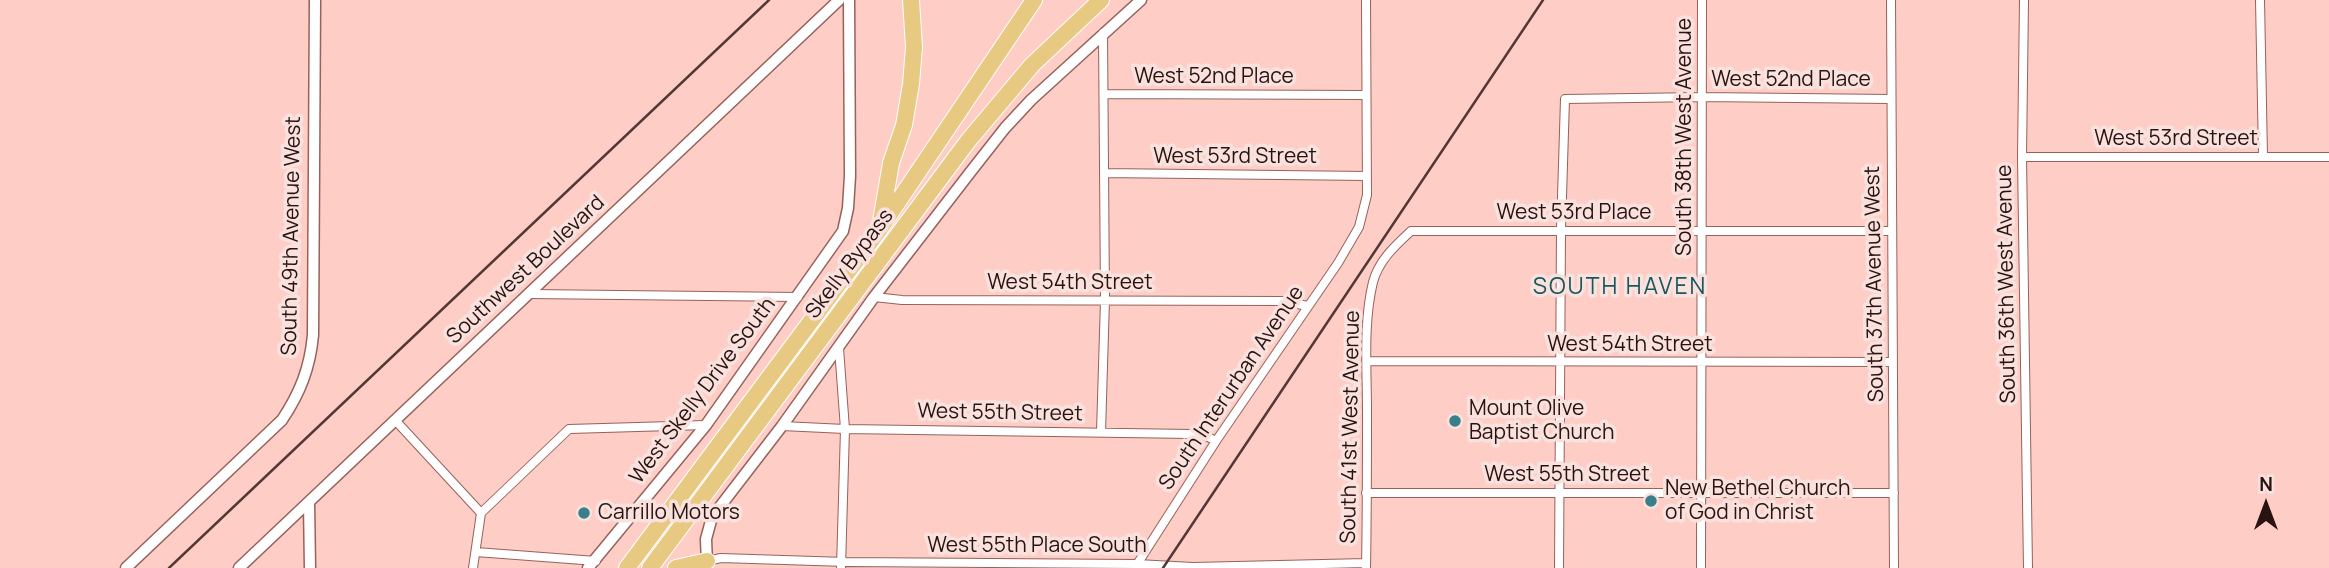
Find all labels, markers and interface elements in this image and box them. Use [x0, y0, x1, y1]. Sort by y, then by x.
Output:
street label: South 38th West Avenue [1672, 18, 1698, 256]
street label: West 52nd Place [1134, 64, 1294, 90]
street label: West 52nd Place [1711, 67, 1871, 93]
street label: South 49th Avenue West [277, 116, 307, 356]
street label: West 53rd Street [2094, 126, 2258, 152]
street label: West 53rd Street [1153, 144, 1317, 170]
street label: South 36th West Avenue [1992, 164, 2022, 404]
street label: South 37th Avenue West [1860, 166, 1890, 402]
street label: Southwest Boulevard [442, 190, 610, 350]
street label: West 53rd Place [1497, 200, 1651, 226]
street label: Skelly Bypass [801, 204, 899, 324]
street label: West 54th Street [987, 270, 1153, 296]
district label: SOUTH HAVEN [1534, 274, 1706, 302]
street label: South Interurban Avenue [1154, 281, 1310, 495]
street label: West Skelly Drive South [625, 293, 781, 489]
street label: South 41st West Avenue [1336, 310, 1366, 544]
street label: West 54th Street [1547, 332, 1713, 358]
place label: Mount Olive Baptist Church [1469, 396, 1614, 446]
street label: West 55th Street [917, 399, 1083, 427]
marker: Mount Olive Baptist Church [1447, 413, 1463, 429]
street label: West 55th Street [1484, 462, 1650, 488]
north arrow [2231, 470, 2301, 540]
text: N [2259, 471, 2273, 497]
place label: New Bethel Church of God in Christ [1665, 476, 1850, 526]
marker: New Bethel Church of God in Christ [1643, 493, 1659, 509]
place label: Carrillo Motors [598, 500, 740, 526]
marker: Carrillo Motors [576, 505, 592, 521]
street label: West 55th Place South [927, 533, 1147, 559]

